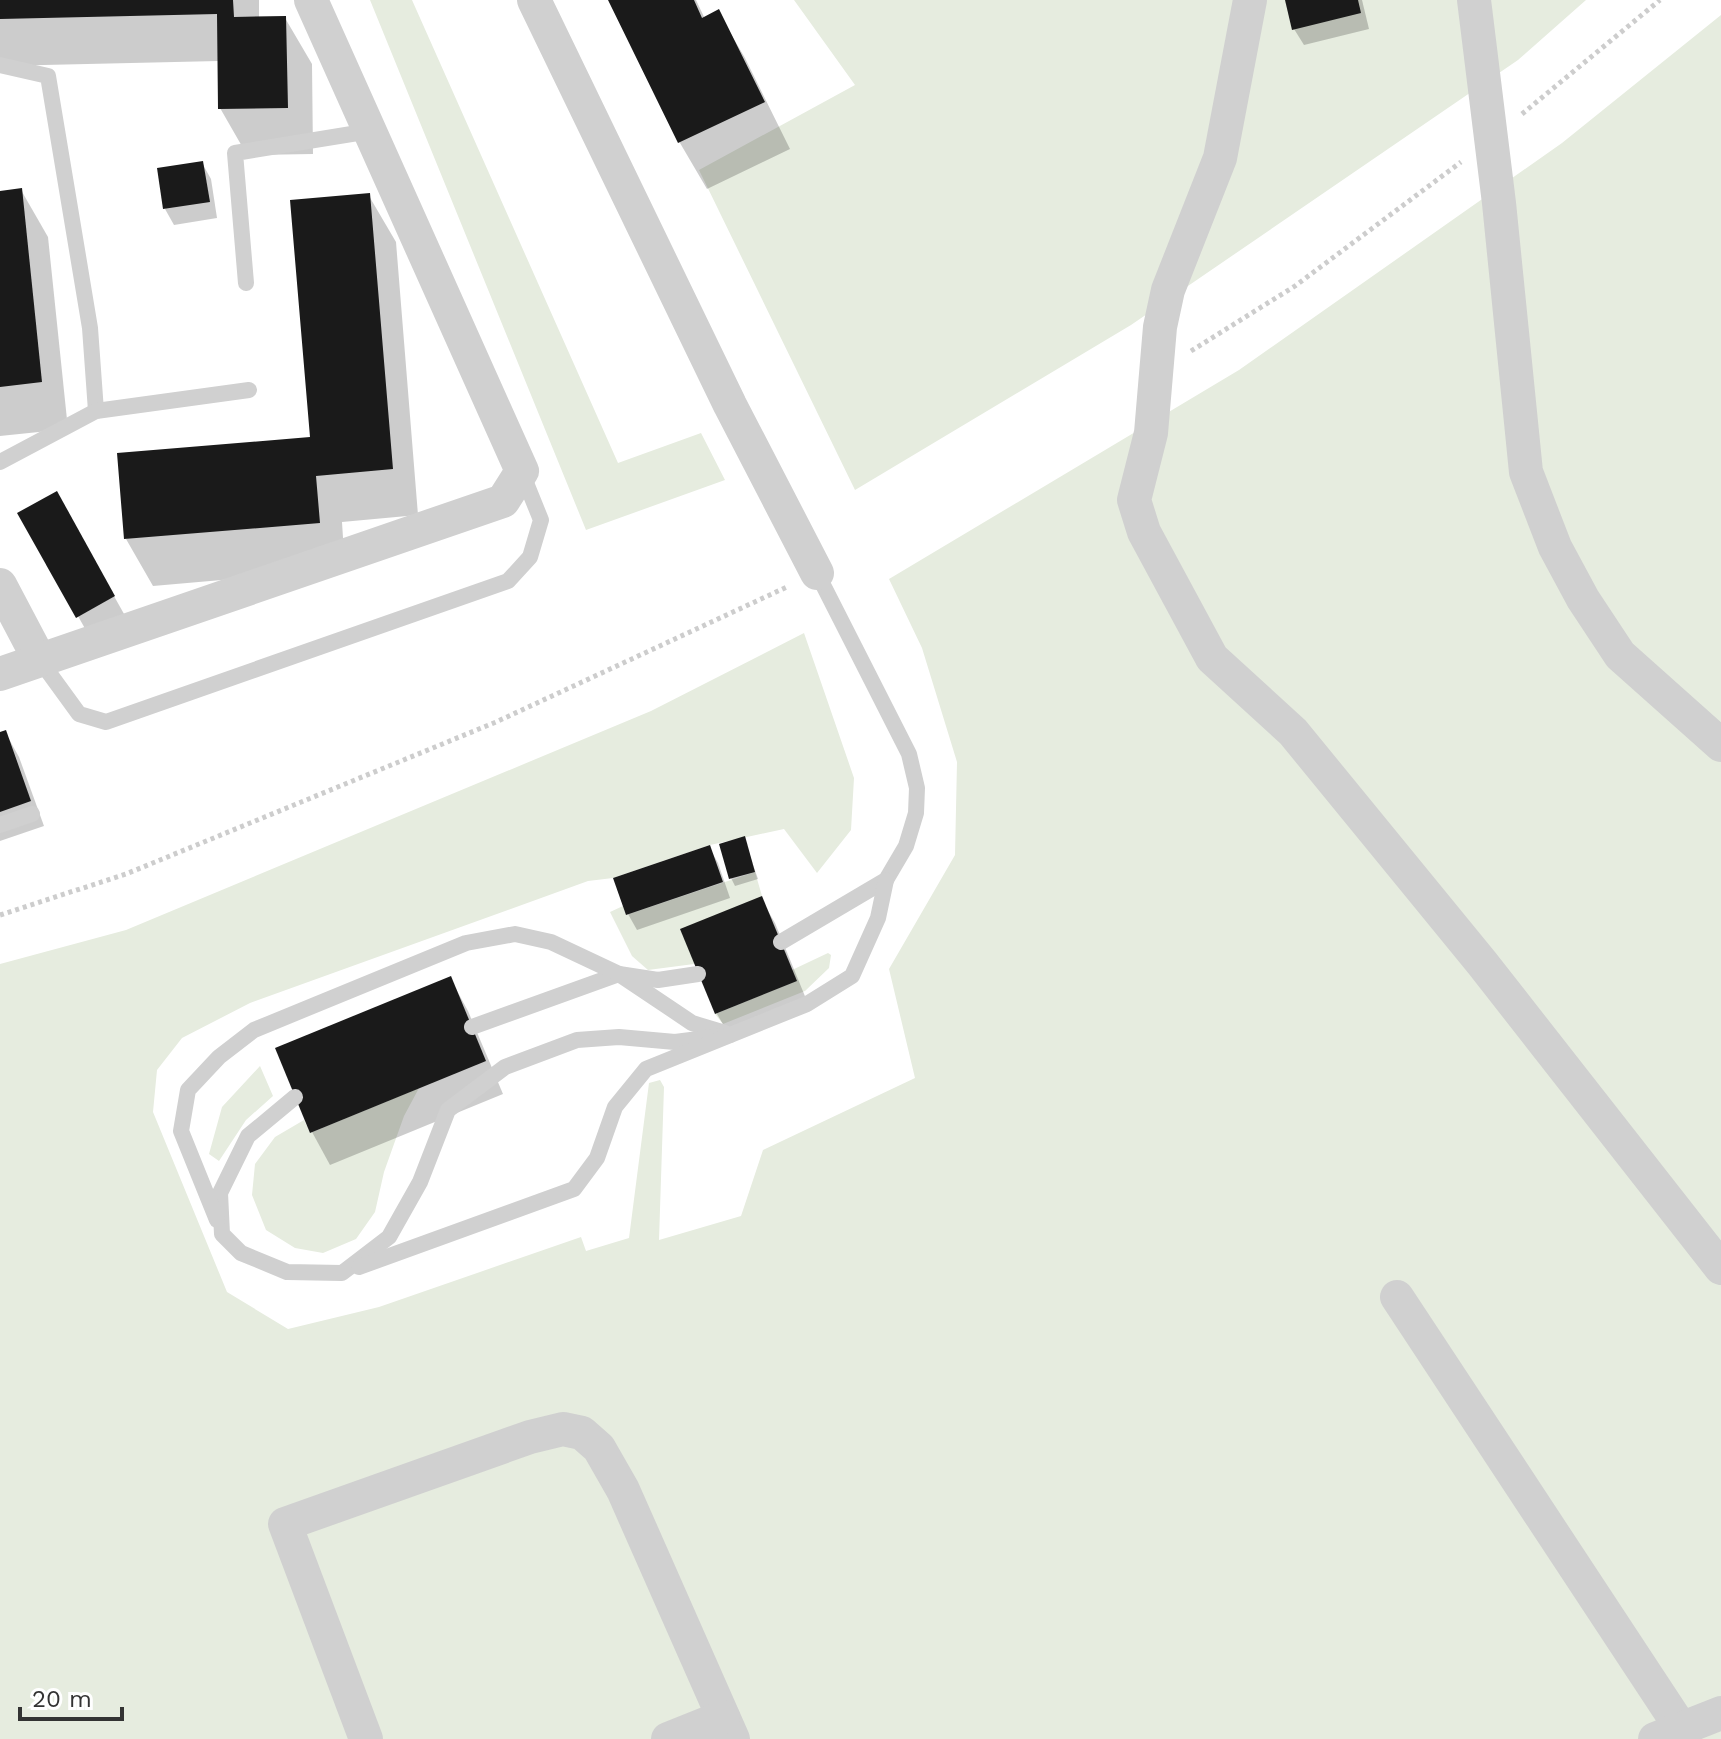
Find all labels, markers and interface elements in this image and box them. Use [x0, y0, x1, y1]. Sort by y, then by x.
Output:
scale bar [20, 1671, 122, 1721]
text: 20 m [32, 1685, 92, 1713]

